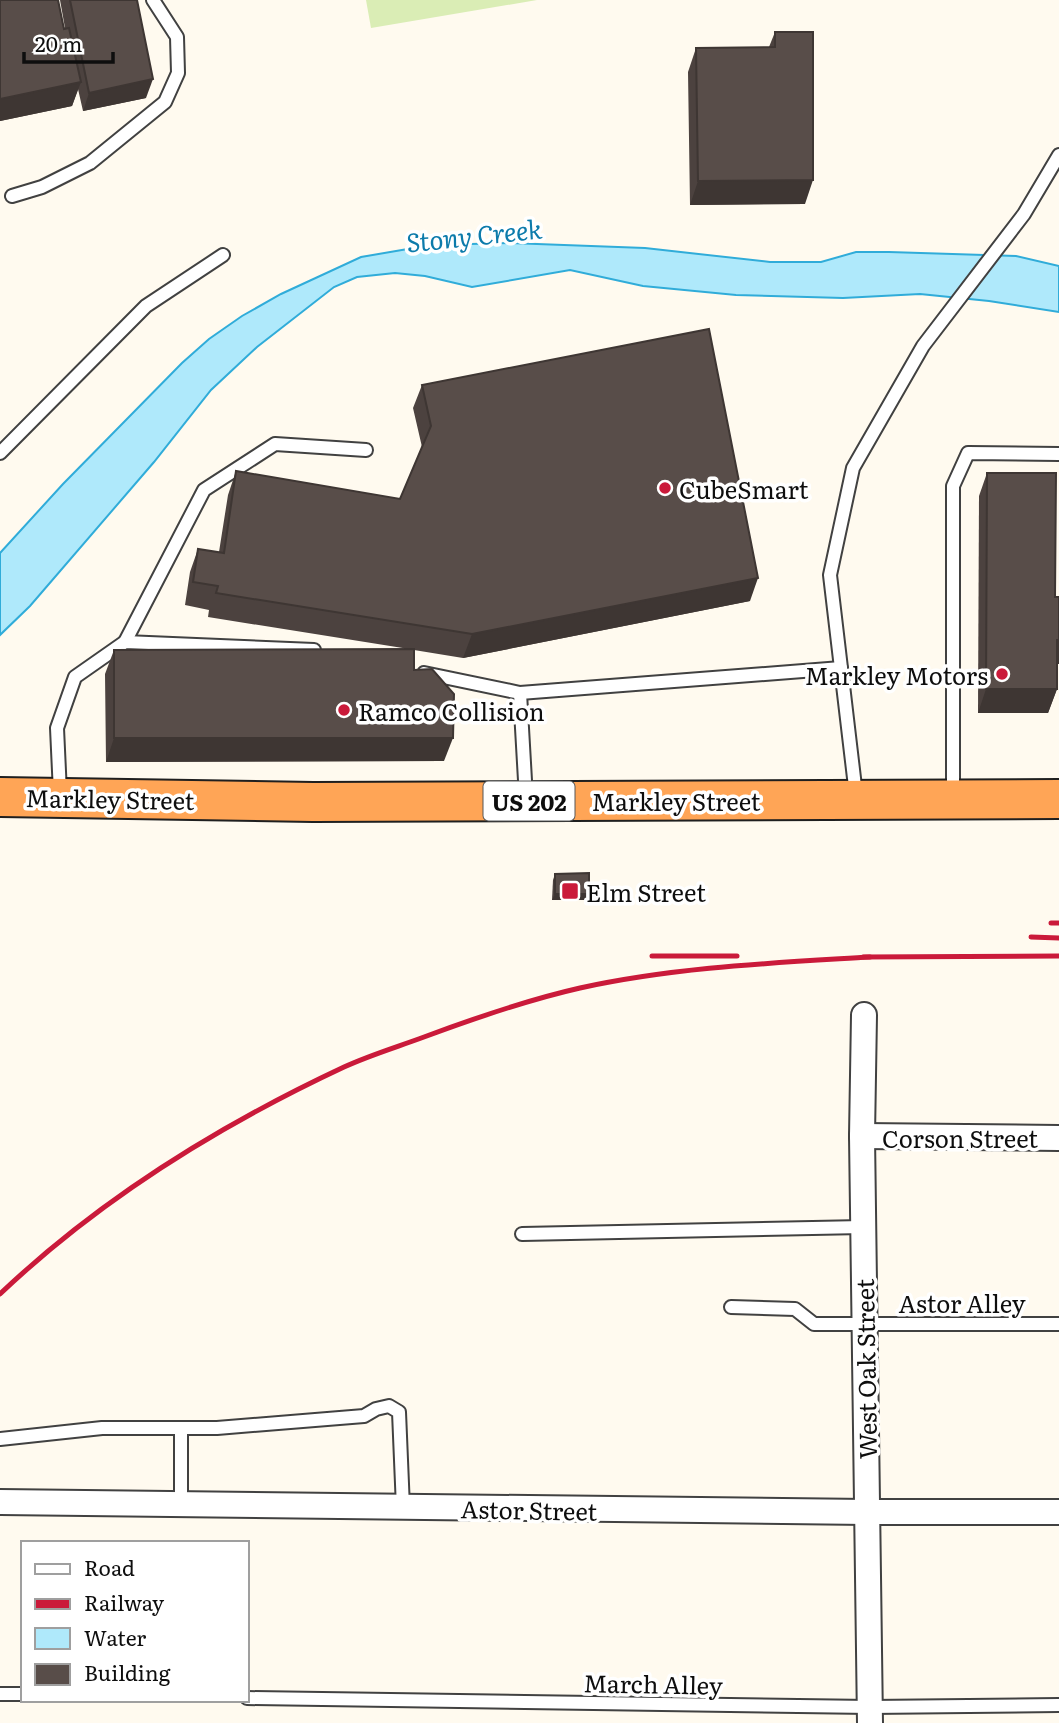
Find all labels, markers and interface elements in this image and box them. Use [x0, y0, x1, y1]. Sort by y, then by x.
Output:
scale bar [24, 21, 114, 65]
text: 20 m [35, 27, 82, 58]
water label: Stony Creek [404, 207, 544, 261]
place label: CubeSmart [679, 471, 809, 506]
marker: CubeSmart [657, 480, 673, 496]
place label: Markley Motors [805, 657, 988, 692]
marker: Markley Motors [994, 666, 1010, 682]
place label: Ramco Collision [358, 693, 545, 728]
marker: Ramco Collision [336, 702, 352, 718]
street label: Markley Street [25, 779, 195, 817]
road number: US 202 [484, 782, 574, 820]
street label: Markley Street [592, 783, 761, 818]
place label: Elm Street [586, 874, 706, 909]
marker: Elm Street [560, 881, 580, 901]
street label: Corson Street [882, 1120, 1038, 1155]
street label: West Oak Street [846, 1278, 884, 1460]
street label: Astor Alley [898, 1285, 1026, 1320]
street label: Astor Street [460, 1490, 598, 1528]
legend [21, 1541, 248, 1702]
text: Road [84, 1551, 135, 1582]
text: Railway [84, 1586, 165, 1617]
text: Water [84, 1621, 146, 1652]
text: Building [84, 1656, 171, 1687]
street label: March Alley [583, 1664, 723, 1702]

